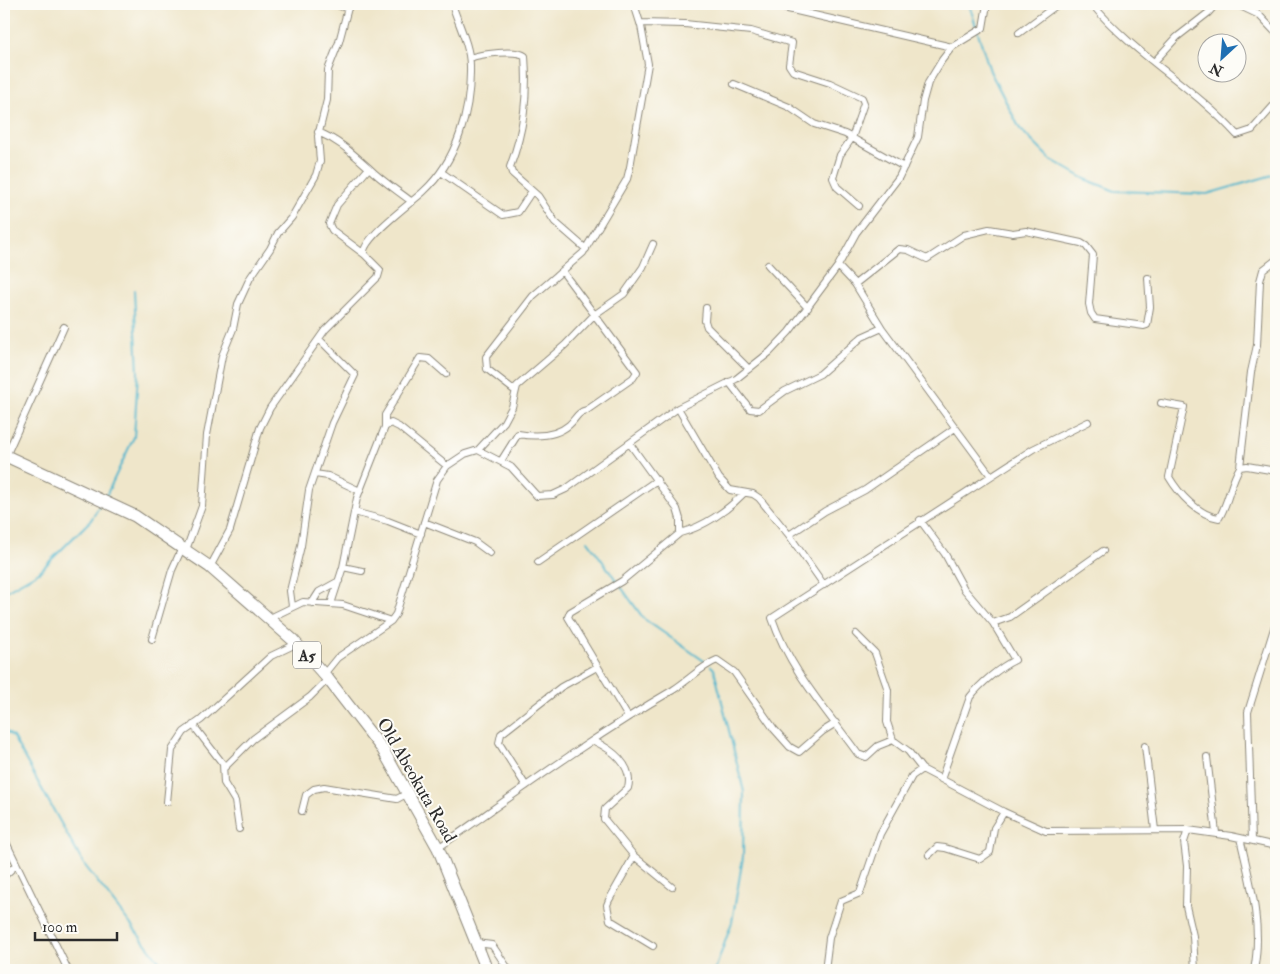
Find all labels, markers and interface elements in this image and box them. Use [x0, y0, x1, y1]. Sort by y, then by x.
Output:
north arrow [1198, 32, 1248, 82]
text: N [1207, 59, 1227, 80]
road number: A5 [293, 642, 321, 668]
street label: Old Abeokuta Road [371, 714, 462, 847]
scale bar [35, 909, 118, 941]
text: 100 m [42, 918, 78, 937]

